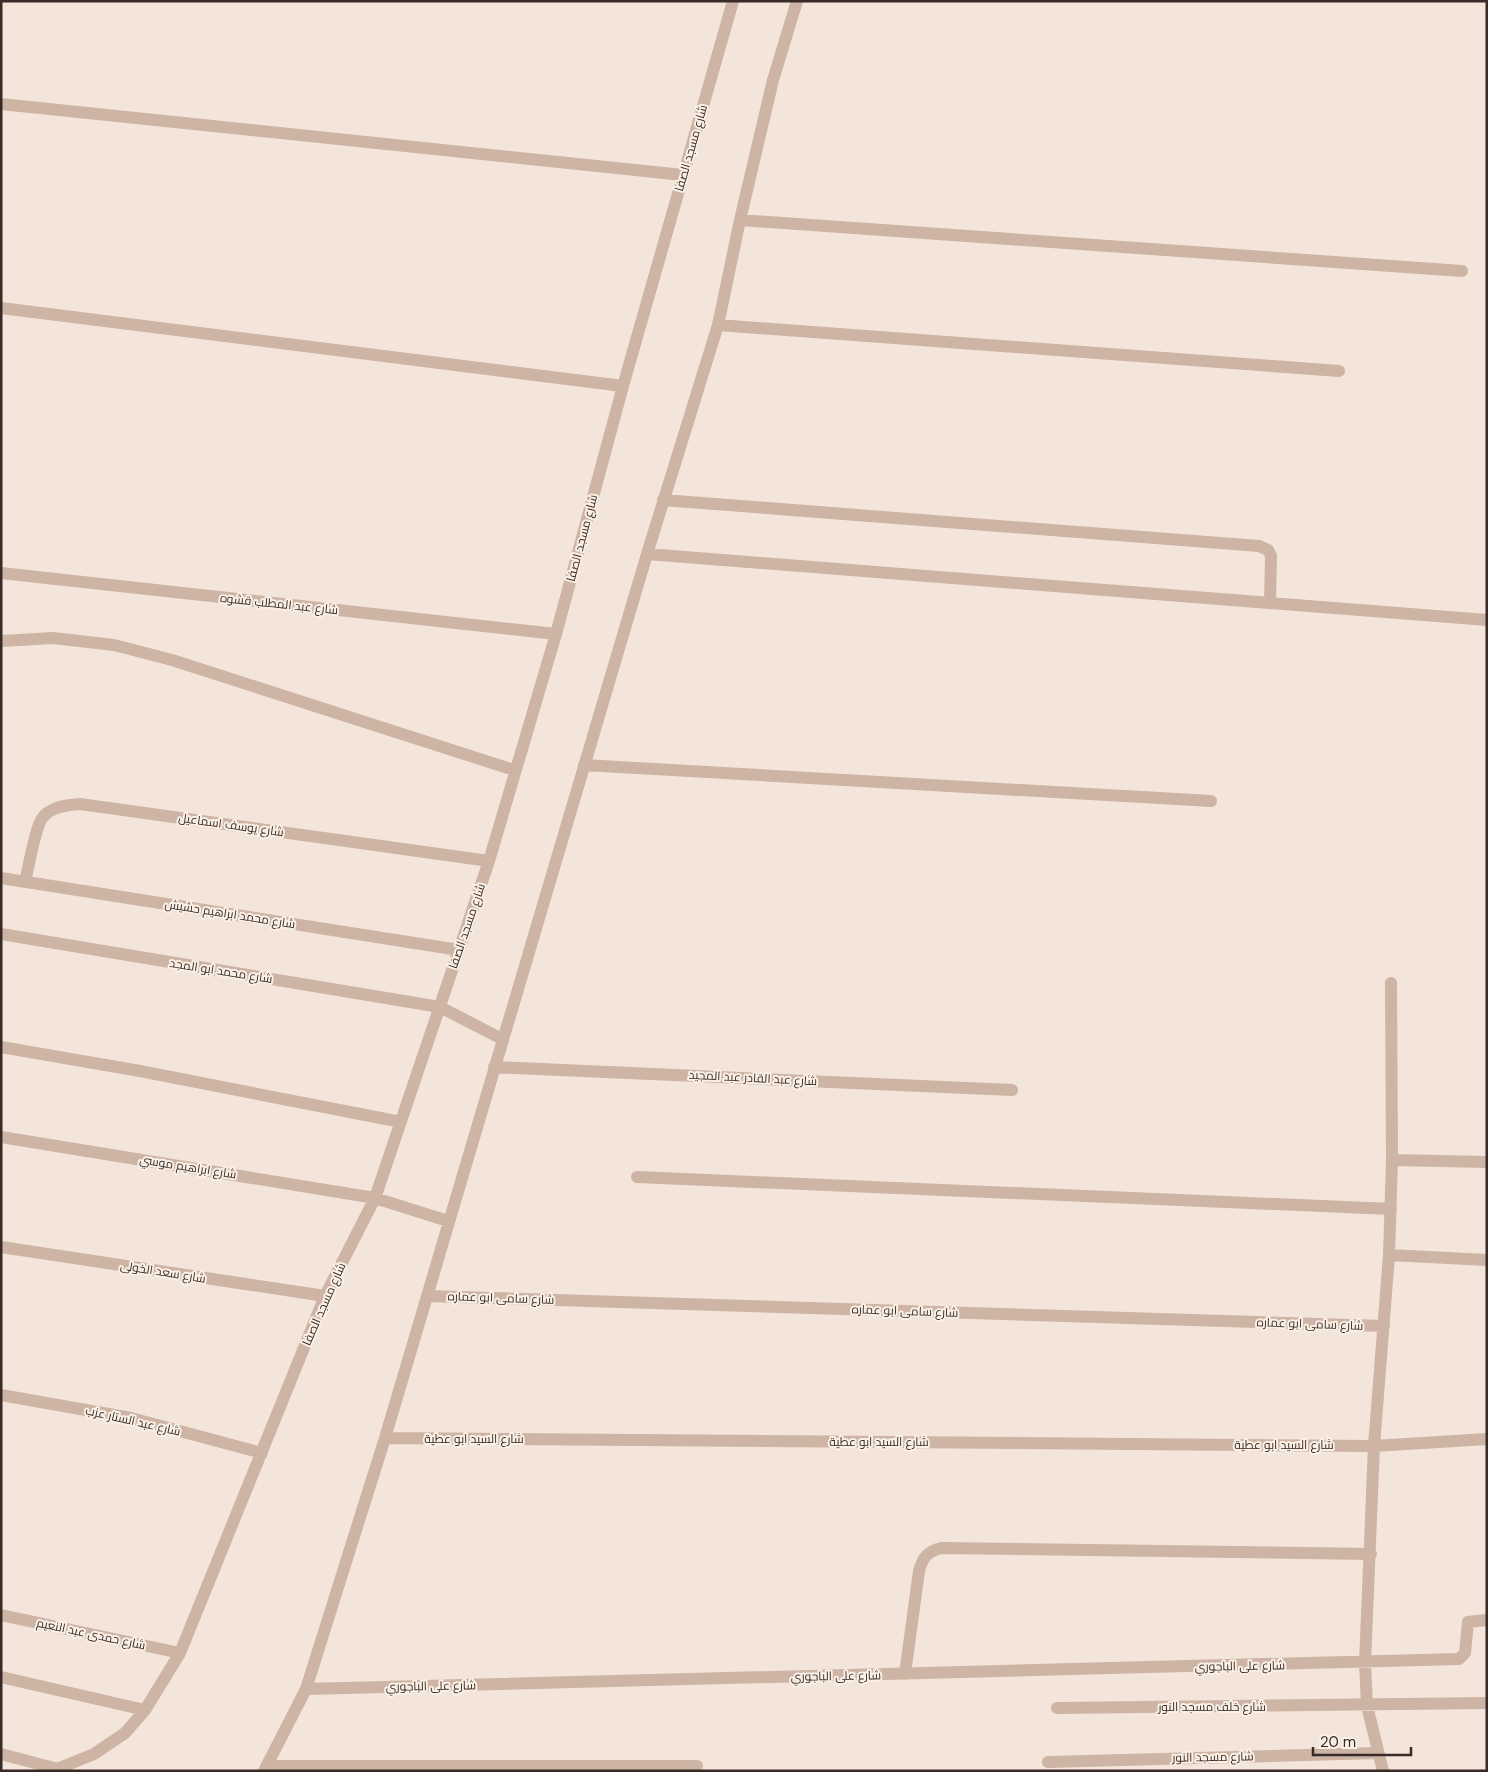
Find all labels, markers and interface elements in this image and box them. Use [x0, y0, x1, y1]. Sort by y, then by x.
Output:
street label: شارع مسجد الصفا [671, 103, 711, 193]
street label: شارع مسجد الصفا [563, 493, 601, 583]
street label: شارع عبد المطلب قشوه [219, 590, 339, 618]
street label: شارع يوسف اسماعيل [177, 810, 285, 840]
street label: شارع مسجد الصفا [445, 881, 489, 971]
street label: شارع محمد ابراهيم حشيش [164, 896, 297, 932]
street label: شارع محمد ابو المجد [168, 955, 274, 987]
street label: شارع عبد القادر عبد المجيد [688, 1067, 818, 1089]
street label: شارع ابراهيم موسي [138, 1151, 238, 1185]
street label: شارع سعد الخولى [119, 1257, 207, 1287]
street label: شارع مسجد الصفا [299, 1260, 349, 1348]
street label: شارع سامى ابو عماره [447, 1288, 555, 1308]
street label: شارع سامى ابو عماره [851, 1301, 959, 1321]
street label: شارع سامى ابو عماره [1256, 1314, 1364, 1334]
street label: شارع عبد الستار عزب [84, 1402, 182, 1440]
street label: شارع السيد ابو عطية [424, 1431, 524, 1447]
street label: شارع السيد ابو عطية [829, 1434, 929, 1450]
street label: شارع السيد ابو عطية [1234, 1437, 1334, 1453]
street label: شارع حمدى عبد النعيم [35, 1615, 147, 1653]
street label: شارع على الباجوري [1195, 1657, 1285, 1677]
street label: شارع على الباجوري [791, 1667, 881, 1687]
street label: شارع على الباجوري [386, 1677, 476, 1697]
street label: شارع خلف مسجد النور [1157, 1699, 1266, 1715]
scale bar [1313, 1724, 1410, 1756]
text: 20 m [1320, 1732, 1356, 1752]
street label: شارع مسجد النور [1171, 1748, 1254, 1766]

